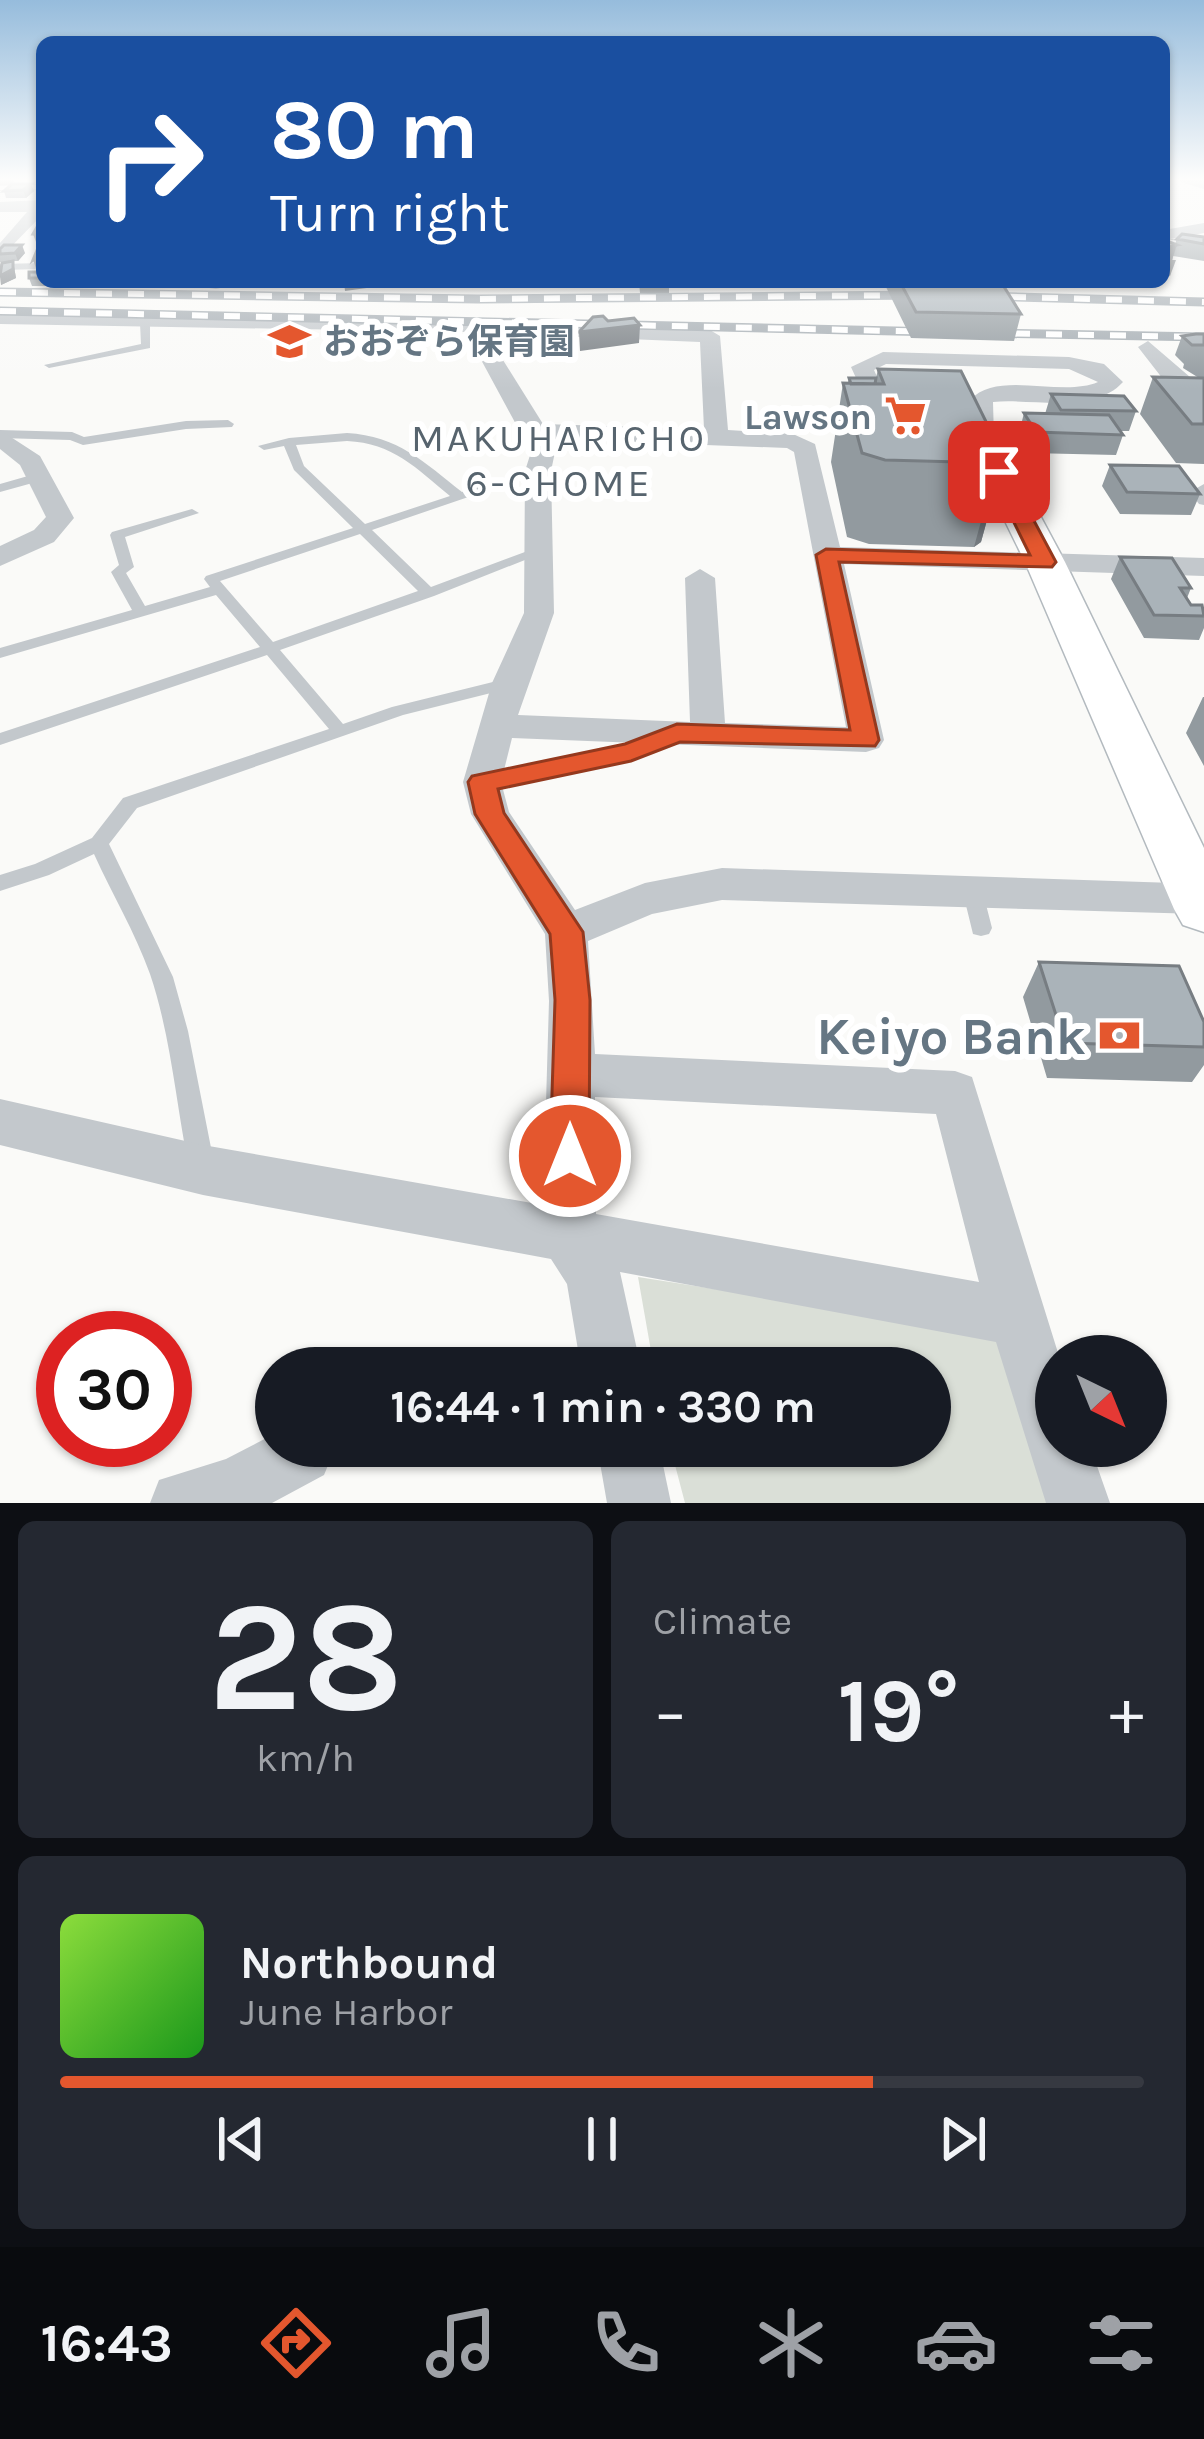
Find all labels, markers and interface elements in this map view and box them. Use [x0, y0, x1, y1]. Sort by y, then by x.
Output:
text: 80 m [270, 81, 478, 179]
icon: right [72, 84, 228, 240]
text: Turn right [270, 181, 510, 245]
school or university icon: おおぞら保育園 [266, 318, 312, 364]
place label: おおぞら保育園 [323, 321, 575, 363]
supermarket icon: Lawson [883, 393, 929, 439]
place label: Lawson [744, 396, 872, 438]
district label: MAKUHARICHO 6-CHOME [411, 415, 707, 506]
pin [948, 421, 1050, 523]
icon: arrive [966, 439, 1032, 505]
place label: Keiyo Bank [817, 1007, 1086, 1067]
bank icon: Keiyo Bank [1097, 1013, 1143, 1059]
position arrow [507, 1093, 633, 1219]
speed limit sign: 30 [36, 1311, 192, 1467]
north arrow [1035, 1335, 1167, 1467]
map controls [1035, 1335, 1167, 1467]
text: 16:44 · 1 min · 330 m [390, 1381, 816, 1433]
text: 28 [208, 1566, 403, 1748]
text: Climate [653, 1598, 792, 1644]
text: 19° [838, 1658, 959, 1764]
text: − [653, 1673, 688, 1751]
text: + [1109, 1673, 1144, 1751]
text: km/h [256, 1735, 355, 1781]
text: Northbound [240, 1937, 498, 1989]
text: June Harbor [240, 1989, 452, 2035]
icon: previous [208, 2106, 274, 2172]
icon: pause [569, 2106, 635, 2172]
icon: next [930, 2106, 996, 2172]
icon: directions [254, 2301, 338, 2385]
icon: music [419, 2301, 503, 2385]
icon: phone [584, 2301, 668, 2385]
icon: climate [749, 2301, 833, 2385]
icon: car [914, 2301, 998, 2385]
icon: filters [1079, 2301, 1163, 2385]
text: 16:43 [41, 2311, 173, 2375]

